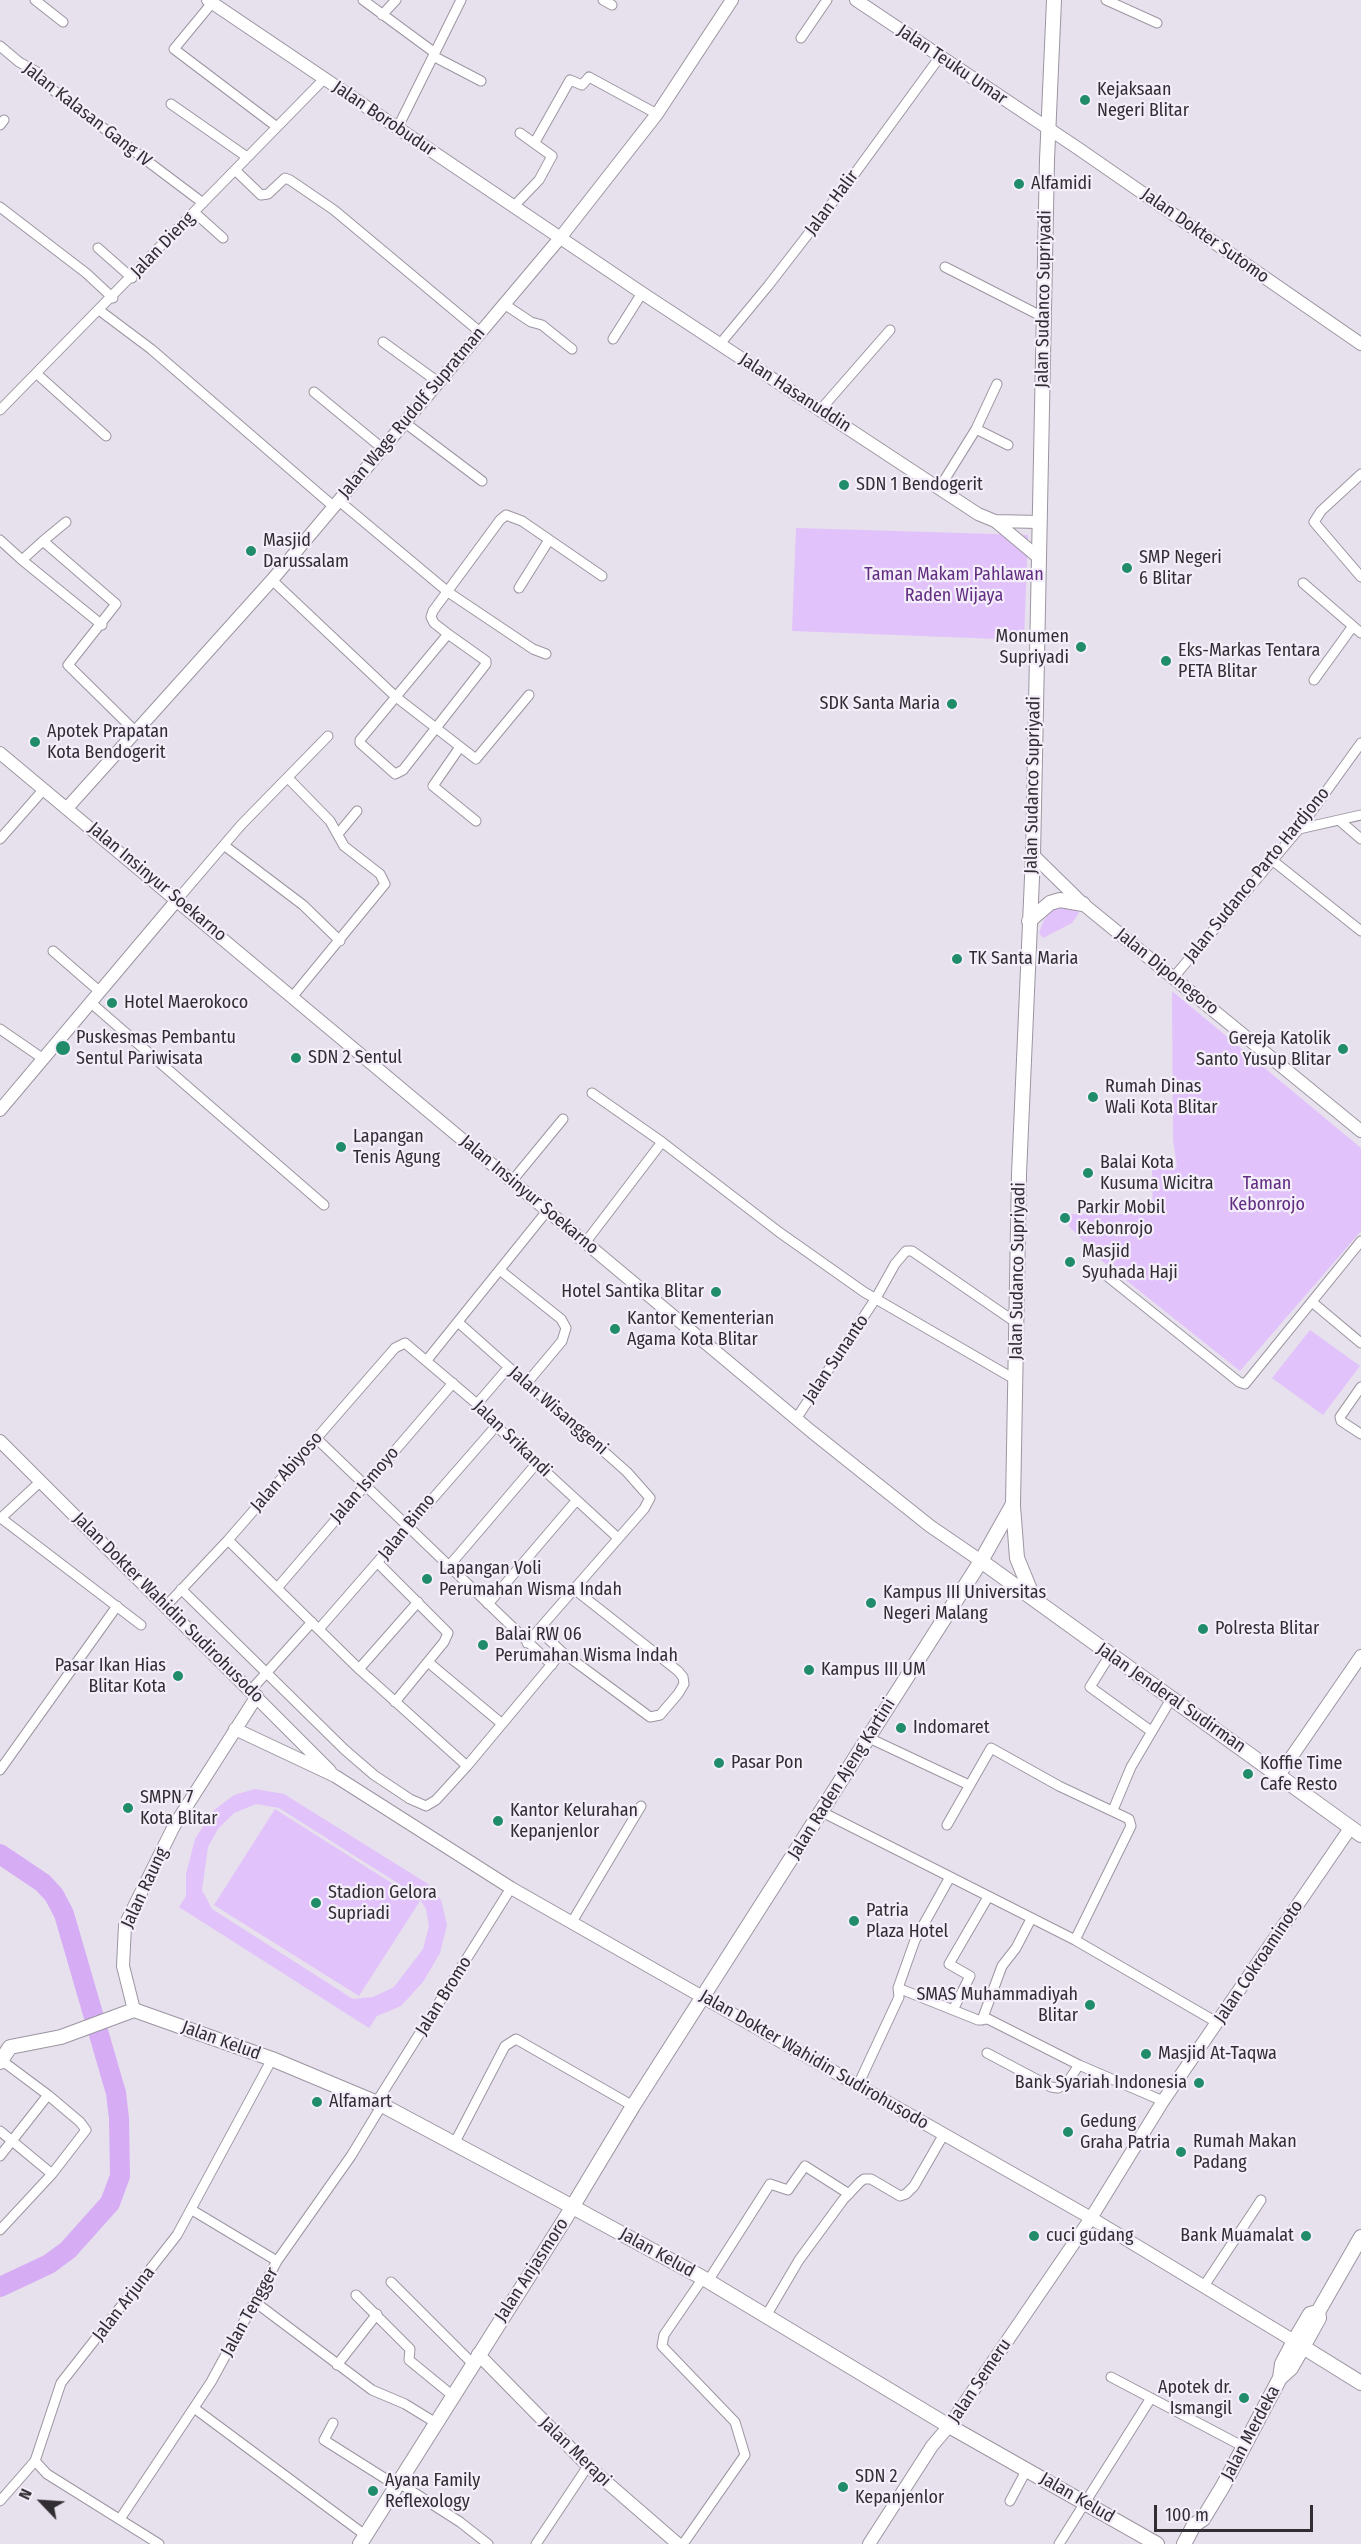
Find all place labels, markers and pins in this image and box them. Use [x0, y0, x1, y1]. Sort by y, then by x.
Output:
place label: Kejaksaan Negeri Blitar [1097, 79, 1189, 122]
marker: Kejaksaan Negeri Blitar [1078, 93, 1092, 107]
place label: Alfamidi [1031, 173, 1092, 195]
marker: Alfamidi [1012, 177, 1026, 191]
place label: SDN 1 Bendogerit [856, 474, 983, 496]
marker: SDN 1 Bendogerit [837, 478, 851, 492]
place label: Masjid Darussalam [263, 530, 349, 572]
marker: Masjid Darussalam [244, 544, 258, 558]
place label: SMP Negeri 6 Blitar [1139, 547, 1222, 590]
marker: SMP Negeri 6 Blitar [1120, 561, 1134, 575]
place label: Monumen Supriyadi [996, 626, 1069, 668]
marker: Monumen Supriyadi [1074, 640, 1088, 654]
place label: Eks-Markas Tentara PETA Blitar [1178, 640, 1320, 682]
marker: Eks-Markas Tentara PETA Blitar [1159, 654, 1173, 668]
place label: SDK Santa Maria [820, 693, 940, 715]
marker: SDK Santa Maria [945, 697, 959, 711]
place label: Apotek Prapatan Kota Bendogerit [47, 721, 169, 764]
marker: Apotek Prapatan Kota Bendogerit [28, 735, 42, 749]
place label: TK Santa Maria [969, 948, 1078, 970]
marker: TK Santa Maria [950, 952, 964, 966]
place label: Hotel Maerokoco [124, 992, 248, 1014]
marker: Hotel Maerokoco [105, 996, 119, 1010]
place label: Puskesmas Pembantu Sentul Pariwisata [76, 1027, 236, 1070]
place label: Gereja Katolik Santo Yusup Blitar [1196, 1028, 1331, 1070]
marker: Puskesmas Pembantu Sentul Pariwisata [54, 1039, 72, 1057]
marker: Gereja Katolik Santo Yusup Blitar [1336, 1042, 1350, 1056]
place label: SDN 2 Sentul [308, 1047, 402, 1069]
marker: SDN 2 Sentul [289, 1051, 303, 1065]
place label: Rumah Dinas Wali Kota Blitar [1105, 1076, 1218, 1118]
marker: Rumah Dinas Wali Kota Blitar [1086, 1090, 1100, 1104]
place label: Lapangan Tenis Agung [353, 1126, 440, 1168]
marker: Lapangan Tenis Agung [334, 1140, 348, 1154]
place label: Balai Kota Kusuma Wicitra [1100, 1152, 1213, 1194]
marker: Balai Kota Kusuma Wicitra [1081, 1166, 1095, 1180]
place label: Parkir Mobil Kebonrojo [1077, 1197, 1165, 1240]
marker: Parkir Mobil Kebonrojo [1058, 1211, 1072, 1225]
place label: Masjid Syuhada Haji [1082, 1241, 1178, 1284]
marker: Masjid Syuhada Haji [1063, 1255, 1077, 1269]
place label: Hotel Santika Blitar [561, 1281, 704, 1303]
marker: Hotel Santika Blitar [709, 1285, 723, 1299]
place label: Kantor Kementerian Agama Kota Blitar [627, 1308, 774, 1350]
marker: Kantor Kementerian Agama Kota Blitar [608, 1322, 622, 1336]
place label: Lapangan Voli Perumahan Wisma Indah [439, 1558, 622, 1600]
marker: Lapangan Voli Perumahan Wisma Indah [420, 1572, 434, 1586]
place label: Kampus III Universitas Negeri Malang [883, 1582, 1046, 1624]
marker: Kampus III Universitas Negeri Malang [864, 1596, 878, 1610]
place label: Polresta Blitar [1215, 1618, 1319, 1640]
marker: Polresta Blitar [1196, 1622, 1210, 1636]
place label: Balai RW 06 Perumahan Wisma Indah [495, 1624, 678, 1666]
marker: Balai RW 06 Perumahan Wisma Indah [476, 1638, 490, 1652]
place label: Pasar Ikan Hias Blitar Kota [55, 1655, 166, 1698]
place label: Kampus III UM [821, 1659, 926, 1681]
marker: Kampus III UM [802, 1663, 816, 1677]
marker: Pasar Ikan Hias Blitar Kota [171, 1669, 185, 1683]
place label: Indomaret [913, 1717, 990, 1739]
marker: Indomaret [894, 1721, 908, 1735]
place label: Pasar Pon [731, 1752, 803, 1774]
place label: Koffie Time Cafe Resto [1260, 1753, 1342, 1796]
marker: Pasar Pon [712, 1756, 726, 1770]
marker: Koffie Time Cafe Resto [1241, 1767, 1255, 1781]
place label: SMPN 7 Kota Blitar [140, 1787, 218, 1830]
place label: Kantor Kelurahan Kepanjenlor [510, 1800, 638, 1842]
marker: SMPN 7 Kota Blitar [121, 1801, 135, 1815]
marker: Kantor Kelurahan Kepanjenlor [491, 1814, 505, 1828]
place label: Stadion Gelora Supriadi [328, 1882, 437, 1924]
marker: Stadion Gelora Supriadi [309, 1896, 323, 1910]
place label: Patria Plaza Hotel [866, 1900, 948, 1942]
marker: Patria Plaza Hotel [847, 1914, 861, 1928]
place label: SMAS Muhammadiyah Blitar [917, 1984, 1078, 2026]
marker: SMAS Muhammadiyah Blitar [1083, 1998, 1097, 2012]
place label: Masjid At-Taqwa [1158, 2043, 1277, 2065]
marker: Masjid At-Taqwa [1139, 2047, 1153, 2061]
place label: Bank Syariah Indonesia [1015, 2072, 1187, 2094]
marker: Bank Syariah Indonesia [1192, 2076, 1206, 2090]
place label: Alfamart [329, 2091, 392, 2113]
marker: Alfamart [310, 2095, 324, 2109]
place label: Gedung Graha Patria [1080, 2111, 1170, 2154]
marker: Gedung Graha Patria [1061, 2125, 1075, 2139]
place label: Rumah Makan Padang [1193, 2131, 1297, 2174]
marker: Rumah Makan Padang [1174, 2145, 1188, 2159]
place label: cuci gudang [1046, 2225, 1134, 2247]
place label: Bank Muamalat [1180, 2225, 1294, 2247]
marker: cuci gudang [1027, 2229, 1041, 2243]
marker: Bank Muamalat [1299, 2229, 1313, 2243]
place label: Apotek dr. Ismangil [1158, 2377, 1232, 2420]
marker: Apotek dr. Ismangil [1237, 2391, 1251, 2405]
place label: SDN 2 Kepanjenlor [855, 2466, 944, 2508]
place label: Ayana Family Reflexology [385, 2470, 480, 2512]
marker: SDN 2 Kepanjenlor [836, 2480, 850, 2494]
marker: Ayana Family Reflexology [366, 2484, 380, 2498]

